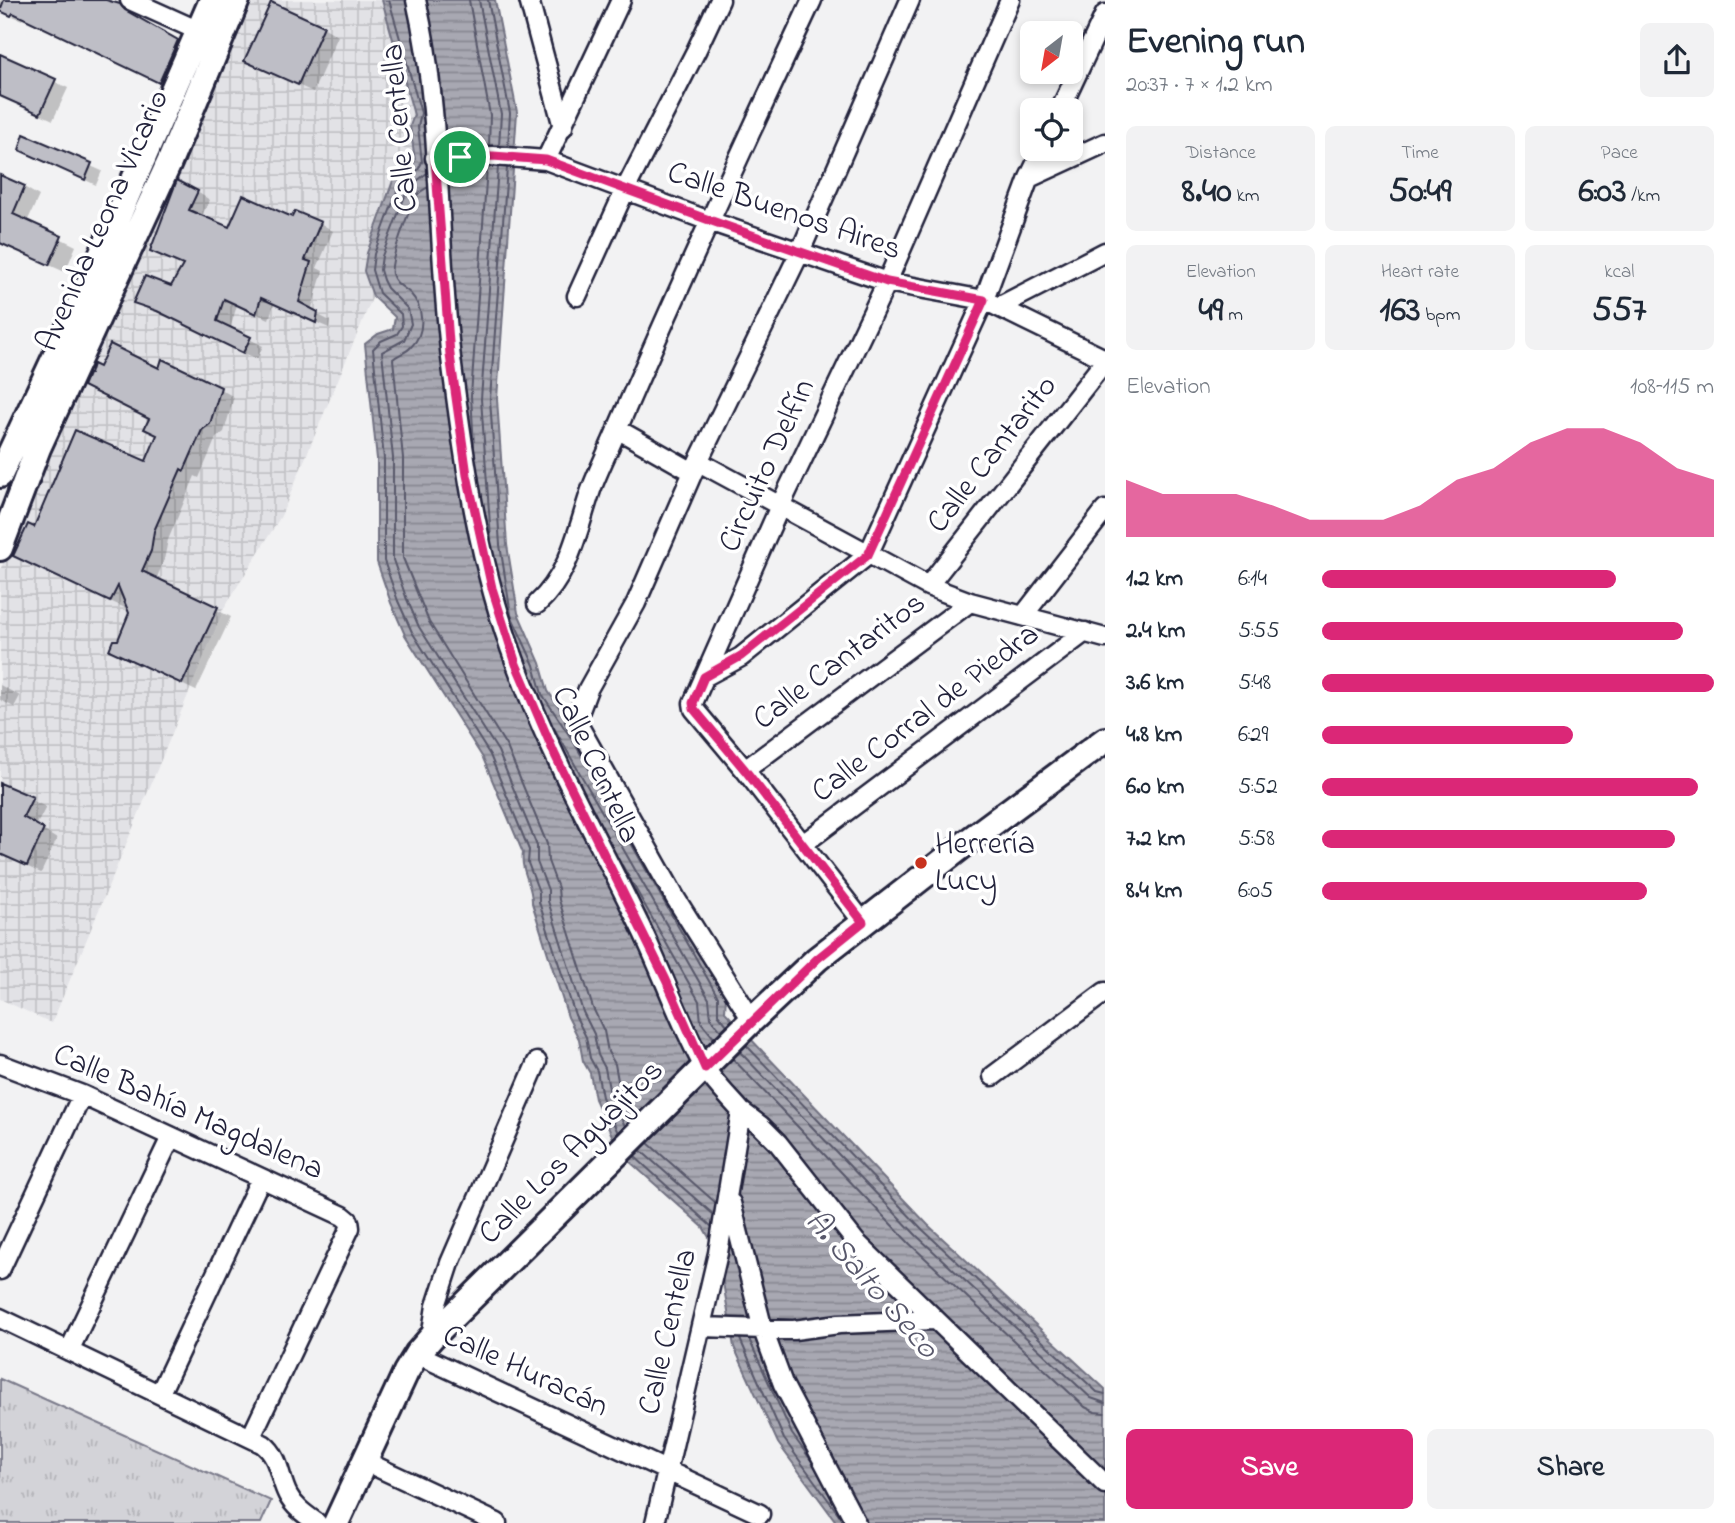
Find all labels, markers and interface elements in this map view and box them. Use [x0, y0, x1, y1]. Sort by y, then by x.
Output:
text: Evening run [1126, 15, 1305, 71]
north arrow [1020, 21, 1083, 84]
map controls [1020, 21, 1083, 161]
button: share [1640, 23, 1714, 97]
street label: Calle Centella [370, 42, 432, 214]
text: 20:37 · 7 × 1.2 km [1126, 69, 1273, 102]
street label: Avenida Leona Vicario [25, 83, 183, 359]
button: locate [1020, 98, 1083, 161]
pin [430, 127, 490, 187]
icon: arrive [441, 138, 479, 176]
text: Distance [1186, 140, 1256, 167]
text: Time [1401, 140, 1439, 167]
text: Pace [1601, 140, 1638, 167]
street label: Calle Buenos Aires [661, 150, 907, 274]
text: 8.40 [1182, 167, 1232, 218]
text: 50:49 [1388, 167, 1452, 218]
text: 6:03 [1578, 167, 1626, 218]
text: km [1232, 183, 1259, 210]
text: /km [1626, 183, 1660, 210]
text: Elevation [1186, 259, 1256, 286]
text: Heart rate [1381, 259, 1459, 286]
text: kcal [1604, 259, 1634, 286]
text: 49 [1198, 286, 1223, 337]
text: 163 [1380, 286, 1421, 337]
text: 557 [1592, 286, 1647, 337]
text: m [1223, 302, 1243, 329]
text: bpm [1421, 302, 1460, 329]
street label: Calle Cantarito [916, 366, 1070, 544]
text: Elevation [1126, 371, 1211, 404]
text: 108–115 m [1630, 371, 1714, 404]
street label: Circuito Delfín [707, 372, 829, 560]
text: 1.2 km [1126, 563, 1183, 596]
text: 6:14 [1238, 563, 1267, 596]
street label: Calle Cantaritos [744, 581, 936, 743]
street label: Calle Corral de Piedra [802, 613, 1050, 815]
text: 2.4 km [1126, 615, 1185, 648]
text: 5:55 [1238, 615, 1279, 648]
text: 3.6 km [1126, 667, 1184, 700]
text: 5:48 [1238, 667, 1271, 700]
street label: Calle Centella [538, 679, 652, 851]
text: 4.8 km [1126, 719, 1182, 752]
text: 6:29 [1238, 719, 1268, 752]
text: 6.0 km [1126, 771, 1184, 804]
text: 5:52 [1238, 771, 1278, 804]
place label: Herrería Lucy [935, 822, 1035, 906]
text: 7.2 km [1126, 823, 1185, 856]
text: 5:58 [1238, 823, 1275, 856]
marker: Herrería Lucy [913, 855, 929, 871]
text: 8.4 km [1126, 875, 1182, 908]
text: 6:05 [1238, 875, 1273, 908]
street label: Calle Bahía Magdalena [45, 1032, 331, 1194]
street label: Calle Los Aguajitos [468, 1049, 676, 1257]
water label: A. Salto Seco [792, 1200, 951, 1372]
street label: Calle Centella [627, 1245, 711, 1419]
street label: Calle Huracán [434, 1313, 616, 1431]
button: Save [1126, 1429, 1413, 1509]
button: Share [1427, 1429, 1714, 1509]

